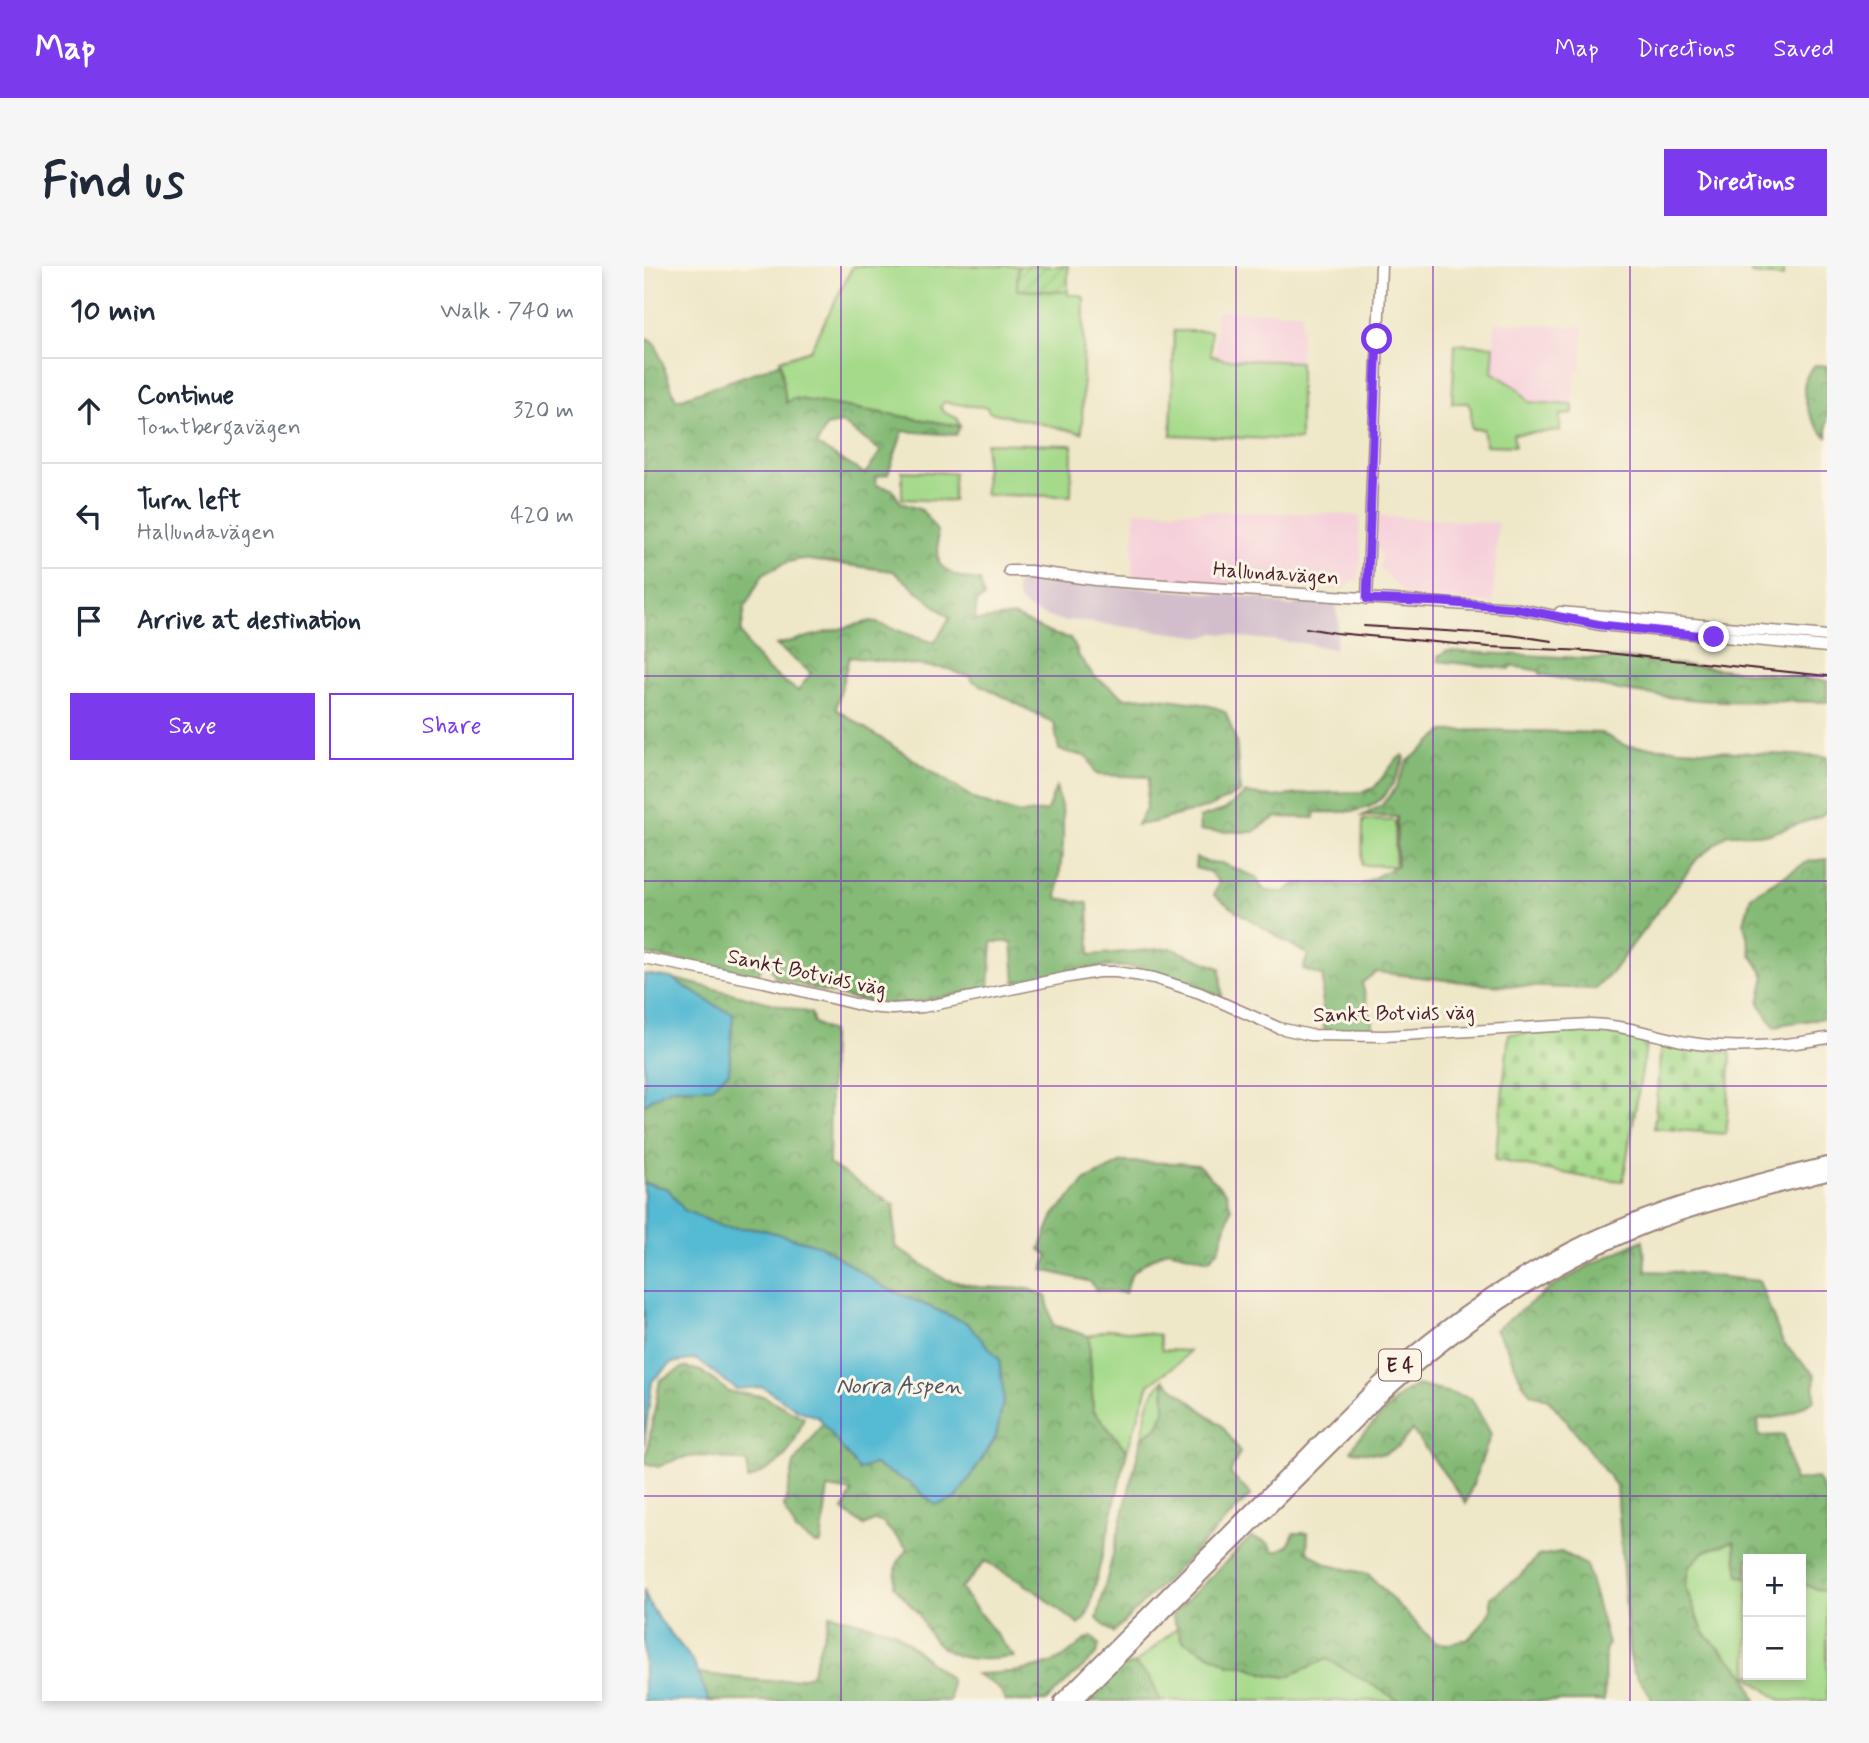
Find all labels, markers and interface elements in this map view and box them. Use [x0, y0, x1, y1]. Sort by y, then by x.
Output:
text: Map [35, 27, 95, 71]
text: Map [1555, 34, 1599, 65]
text: Directions [1637, 34, 1735, 65]
text: Saved [1773, 34, 1834, 65]
button: Directions [1664, 149, 1827, 216]
text: Find us [42, 150, 185, 215]
text: 10 min [70, 292, 156, 331]
text: Walk · 740 m [440, 297, 574, 327]
route start [1361, 323, 1392, 354]
text: Continue [137, 379, 234, 413]
icon: ahead [70, 392, 108, 430]
text: 320 m [513, 396, 574, 426]
text: Tomtbergavägen [137, 413, 301, 443]
text: Turn left [137, 484, 241, 518]
icon: left [70, 497, 108, 535]
text: 420 m [510, 501, 574, 531]
text: Hallundavägen [137, 518, 275, 548]
street label: Hallundavägen [1212, 556, 1340, 592]
icon: arrive [70, 602, 108, 640]
text: Arrive at destination [137, 604, 361, 638]
route end [1698, 621, 1729, 652]
button: Save [70, 693, 315, 760]
button: Share [329, 693, 574, 760]
street label: Sankt Botvids väg [725, 942, 889, 1003]
street label: Sankt Botvids väg [1313, 999, 1475, 1029]
road number: E 4 [1379, 1350, 1421, 1380]
water label: Norra Aspen [836, 1372, 962, 1402]
map controls [1743, 1554, 1806, 1680]
button: + [1743, 1554, 1806, 1617]
button: − [1743, 1617, 1806, 1680]

